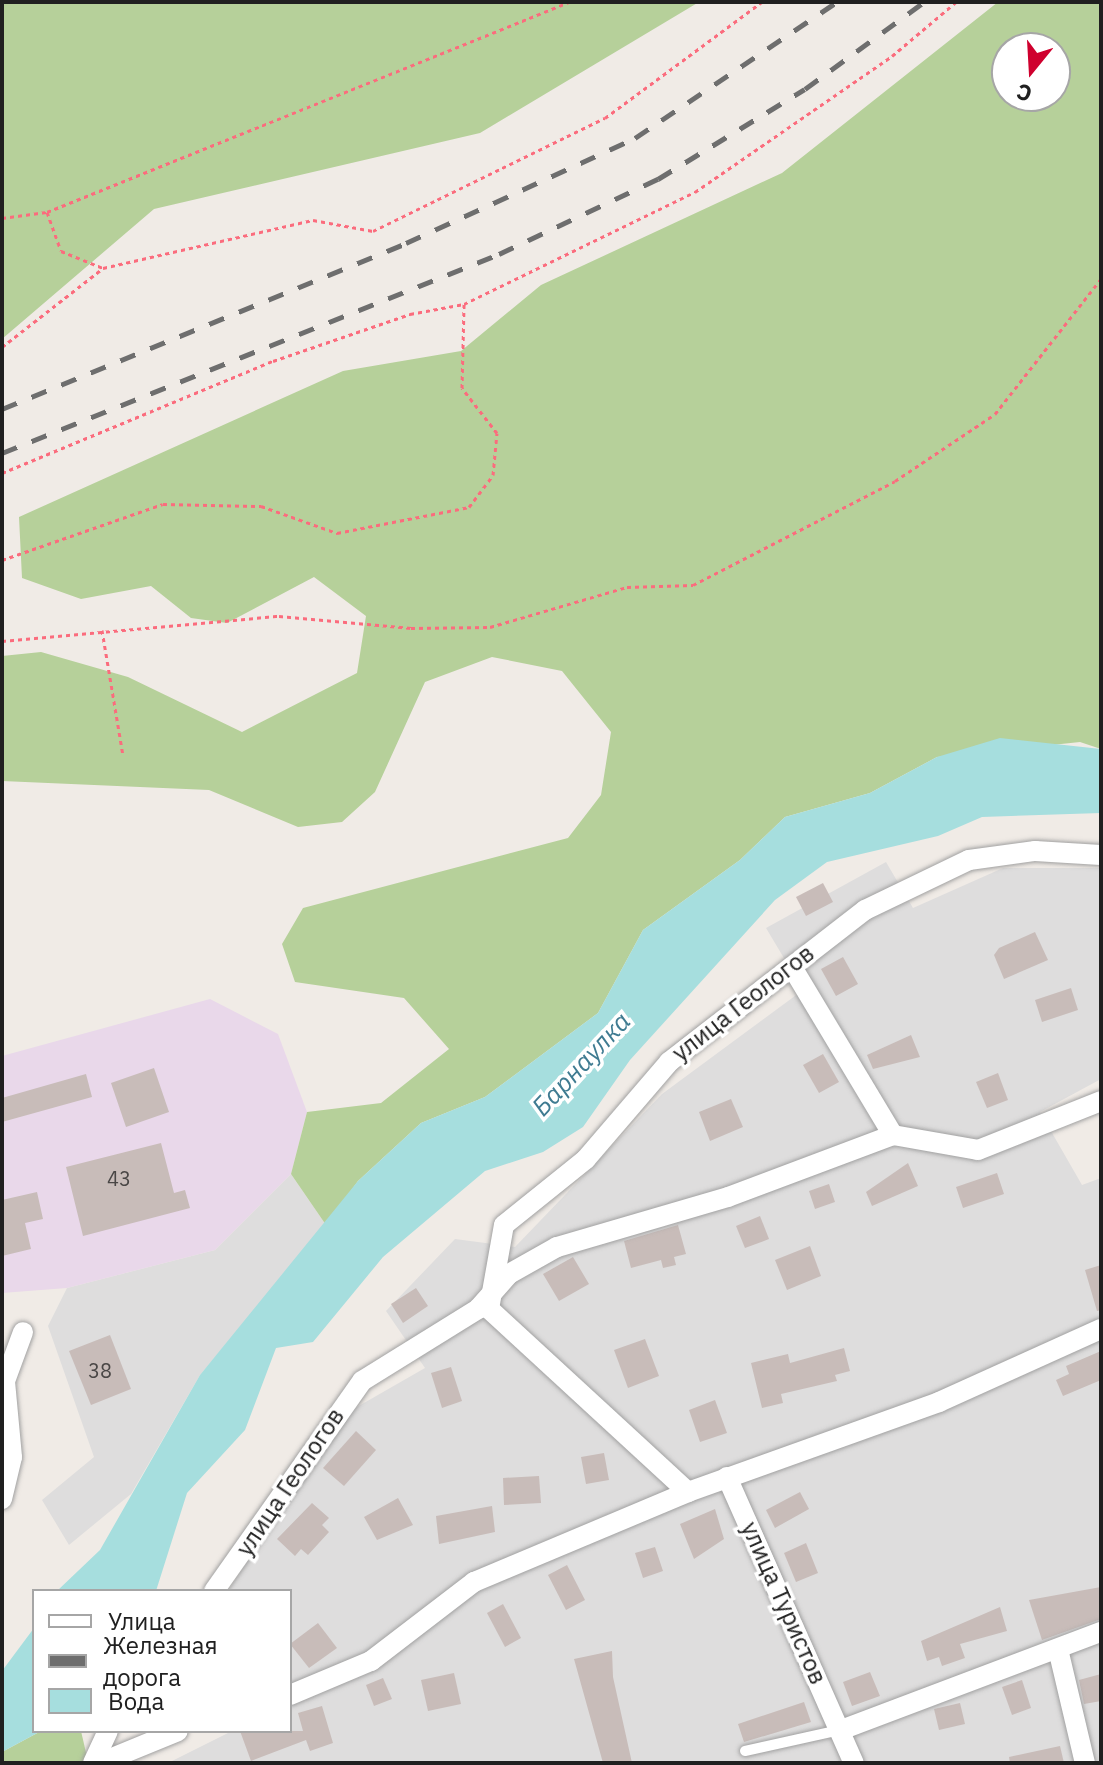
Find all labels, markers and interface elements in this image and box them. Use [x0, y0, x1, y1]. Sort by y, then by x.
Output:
north arrow [991, 32, 1071, 112]
text: С [1013, 77, 1035, 109]
street label: улица Геологов [666, 939, 820, 1067]
water label: Барнаулка [525, 1006, 637, 1122]
house number: 43 [107, 1166, 131, 1190]
house number: 38 [88, 1358, 112, 1382]
street label: улица Геологов [230, 1403, 350, 1561]
street label: улица Туристов [735, 1517, 833, 1689]
legend [32, 1589, 292, 1733]
text: Улица [108, 1605, 176, 1637]
text: Железная дорога [103, 1629, 218, 1693]
text: Вода [108, 1685, 164, 1717]

